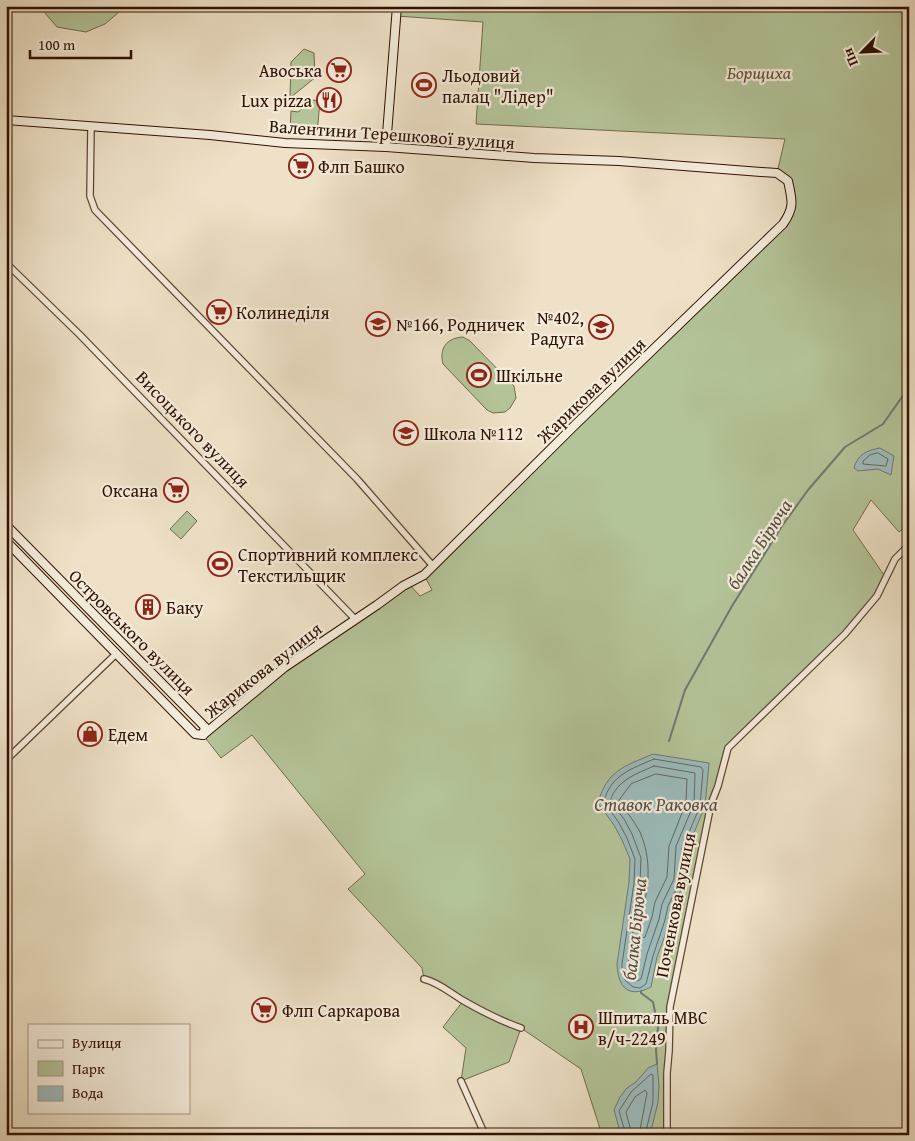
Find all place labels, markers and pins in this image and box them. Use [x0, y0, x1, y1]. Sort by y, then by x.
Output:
place label: Авоська [259, 57, 322, 84]
supermarket icon: Авоська [326, 57, 352, 83]
place label: Льодовий палац "Лідер" [442, 62, 554, 110]
sports icon: Льодовий палац "Лідер" [411, 72, 437, 98]
place label: Lux pizza [241, 87, 312, 114]
restaurant icon: Lux pizza [316, 87, 342, 113]
supermarket icon: Флп Башко [288, 153, 314, 179]
place label: Флп Башко [318, 153, 405, 180]
supermarket icon: Колинеділя [206, 299, 232, 325]
place label: Колинеділя [236, 299, 330, 326]
place label: №402, Радуга [531, 304, 584, 352]
school or university icon: №166, Родничек [365, 311, 391, 337]
place label: №166, Родничек [396, 311, 525, 338]
school or university icon: №402, Радуга [588, 314, 614, 340]
sports icon: Шкільне [466, 362, 492, 388]
place label: Шкільне [496, 362, 563, 389]
school or university icon: Школа №112 [393, 420, 419, 446]
place label: Школа №112 [424, 420, 523, 447]
place label: Оксана [102, 477, 158, 504]
supermarket icon: Оксана [163, 477, 189, 503]
place label: Спортивний комплекс Текстильщик [238, 541, 418, 589]
sports icon: Спортивний комплекс Текстильщик [207, 551, 233, 577]
building icon: Баку [135, 594, 161, 620]
place label: Баку [166, 594, 203, 621]
shop icon: Едем [77, 721, 103, 747]
place label: Едем [108, 721, 148, 748]
supermarket icon: Флп Саркарова [251, 997, 277, 1023]
place label: Флп Саркарова [282, 997, 400, 1024]
place label: Шпиталь МВС в/ч-2249 [598, 1004, 708, 1052]
hospital icon: Шпиталь МВС в/ч-2249 [568, 1014, 594, 1040]

